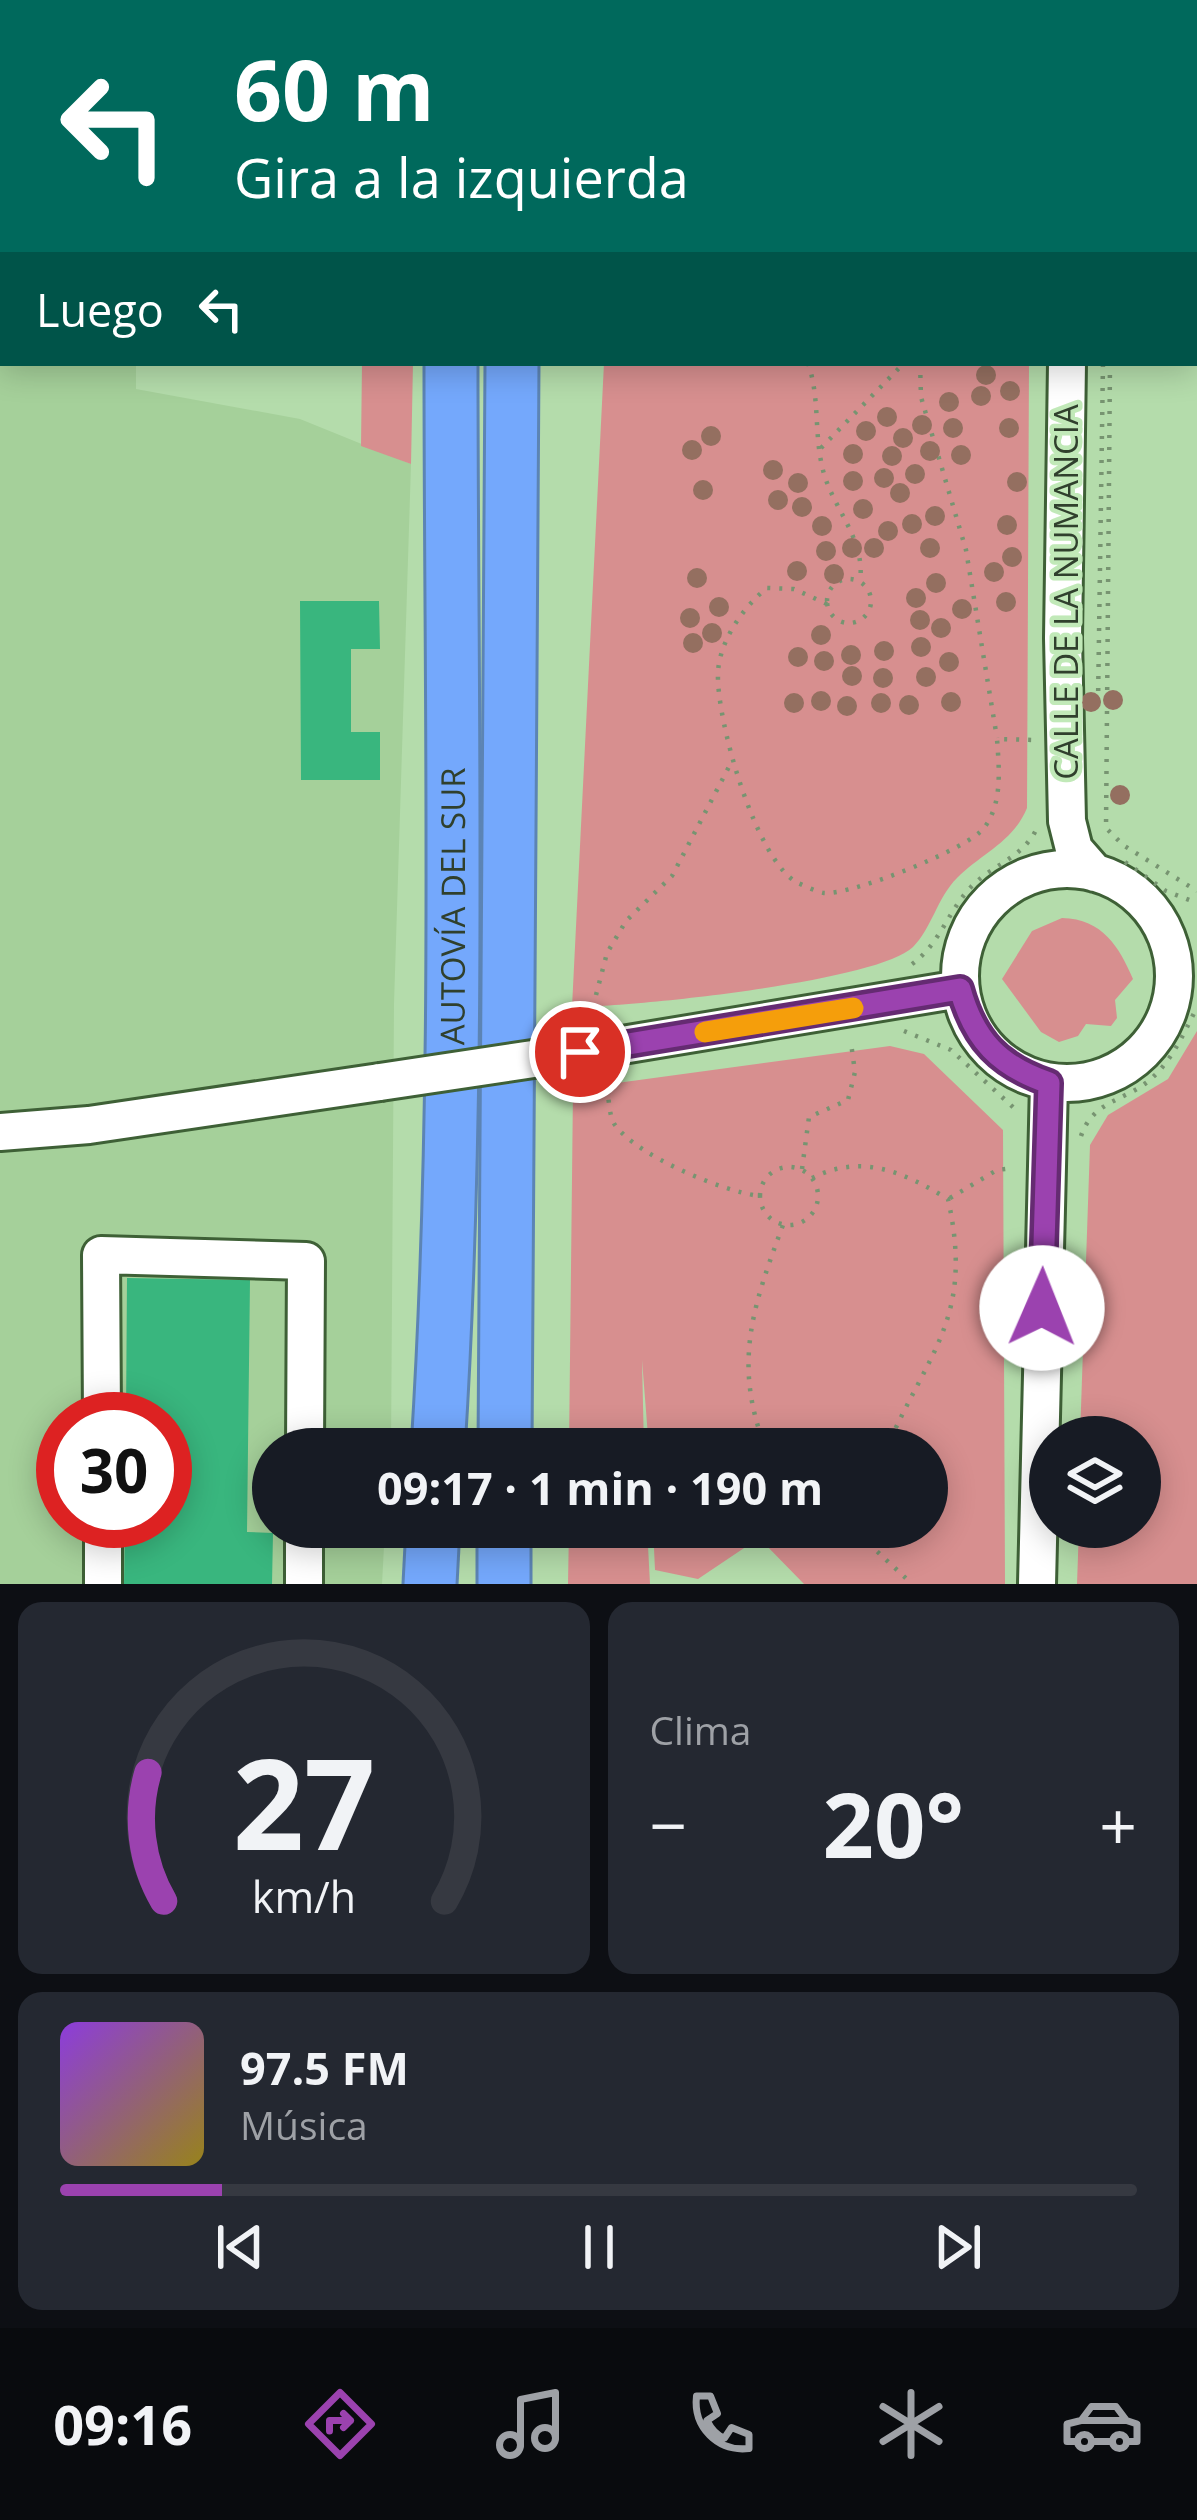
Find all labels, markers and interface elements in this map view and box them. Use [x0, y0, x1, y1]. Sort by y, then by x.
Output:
text: 60 m [234, 31, 434, 146]
icon: left [36, 48, 192, 204]
text: Gira a la izquierda [234, 140, 689, 214]
icon: left [188, 276, 254, 342]
text: Luego [36, 279, 164, 340]
street label: CALLE DE LA NUMANCIA [1043, 404, 1088, 780]
street label: AUTOVÍA DEL SUR [429, 767, 475, 1045]
pin [529, 1001, 631, 1103]
icon: arrive [547, 1019, 613, 1085]
position arrow [979, 1245, 1105, 1371]
speed limit sign: 30 [36, 1392, 192, 1548]
map controls [1029, 1416, 1161, 1548]
button: layers [1029, 1416, 1161, 1548]
text: 09:17 · 1 min · 190 m [377, 1457, 823, 1518]
text: Clima [650, 1703, 752, 1756]
text: 27 [232, 1717, 375, 1887]
text: 20° [823, 1762, 964, 1884]
text: − [650, 1779, 687, 1869]
text: + [1099, 1779, 1137, 1869]
text: km/h [252, 1867, 356, 1926]
text: 97.5 FM [240, 2037, 409, 2098]
text: Música [240, 2098, 368, 2151]
icon: previous [207, 2214, 273, 2280]
icon: pause [566, 2214, 632, 2280]
icon: next [925, 2214, 991, 2280]
icon: directions [298, 2382, 382, 2466]
icon: music [489, 2382, 573, 2466]
icon: phone [679, 2382, 763, 2466]
icon: climate [869, 2382, 953, 2466]
icon: car [1060, 2382, 1144, 2466]
text: 09:16 [53, 2387, 192, 2461]

